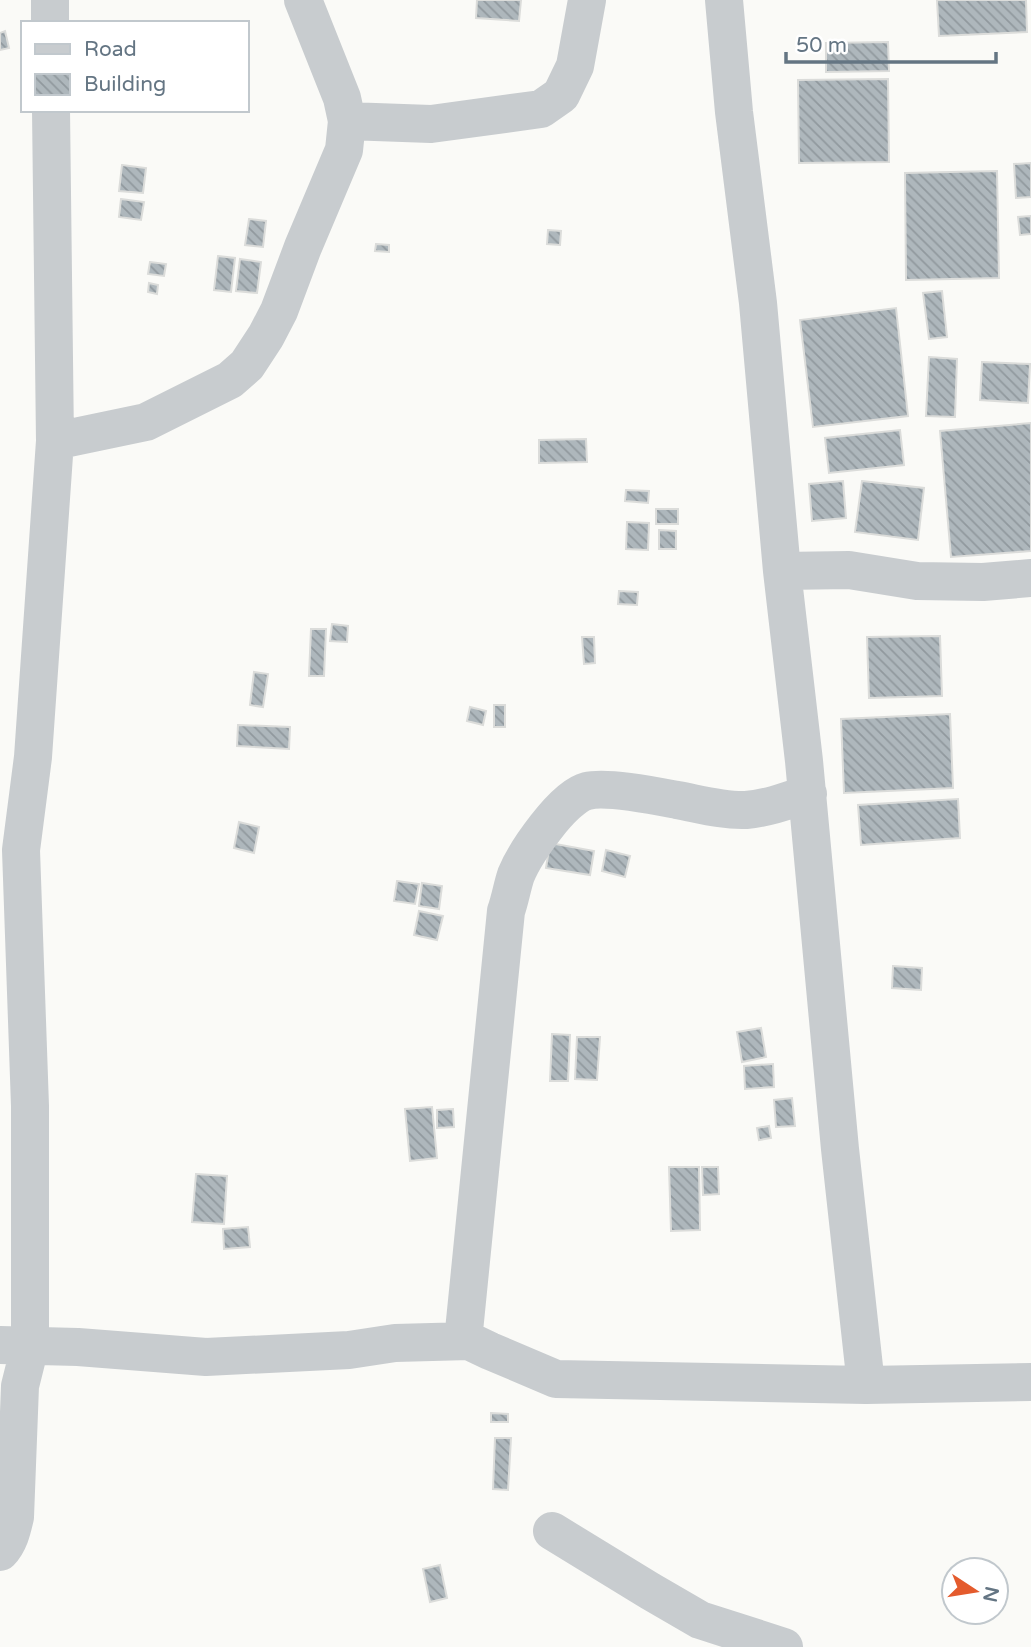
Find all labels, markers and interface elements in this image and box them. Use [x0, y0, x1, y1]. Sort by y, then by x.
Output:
legend [21, 21, 248, 112]
scale bar [786, 21, 996, 65]
text: 50 m [796, 33, 847, 58]
text: Road [84, 37, 137, 62]
text: Building [84, 72, 166, 97]
north arrow [940, 1556, 1010, 1626]
text: N [978, 1585, 1003, 1604]

